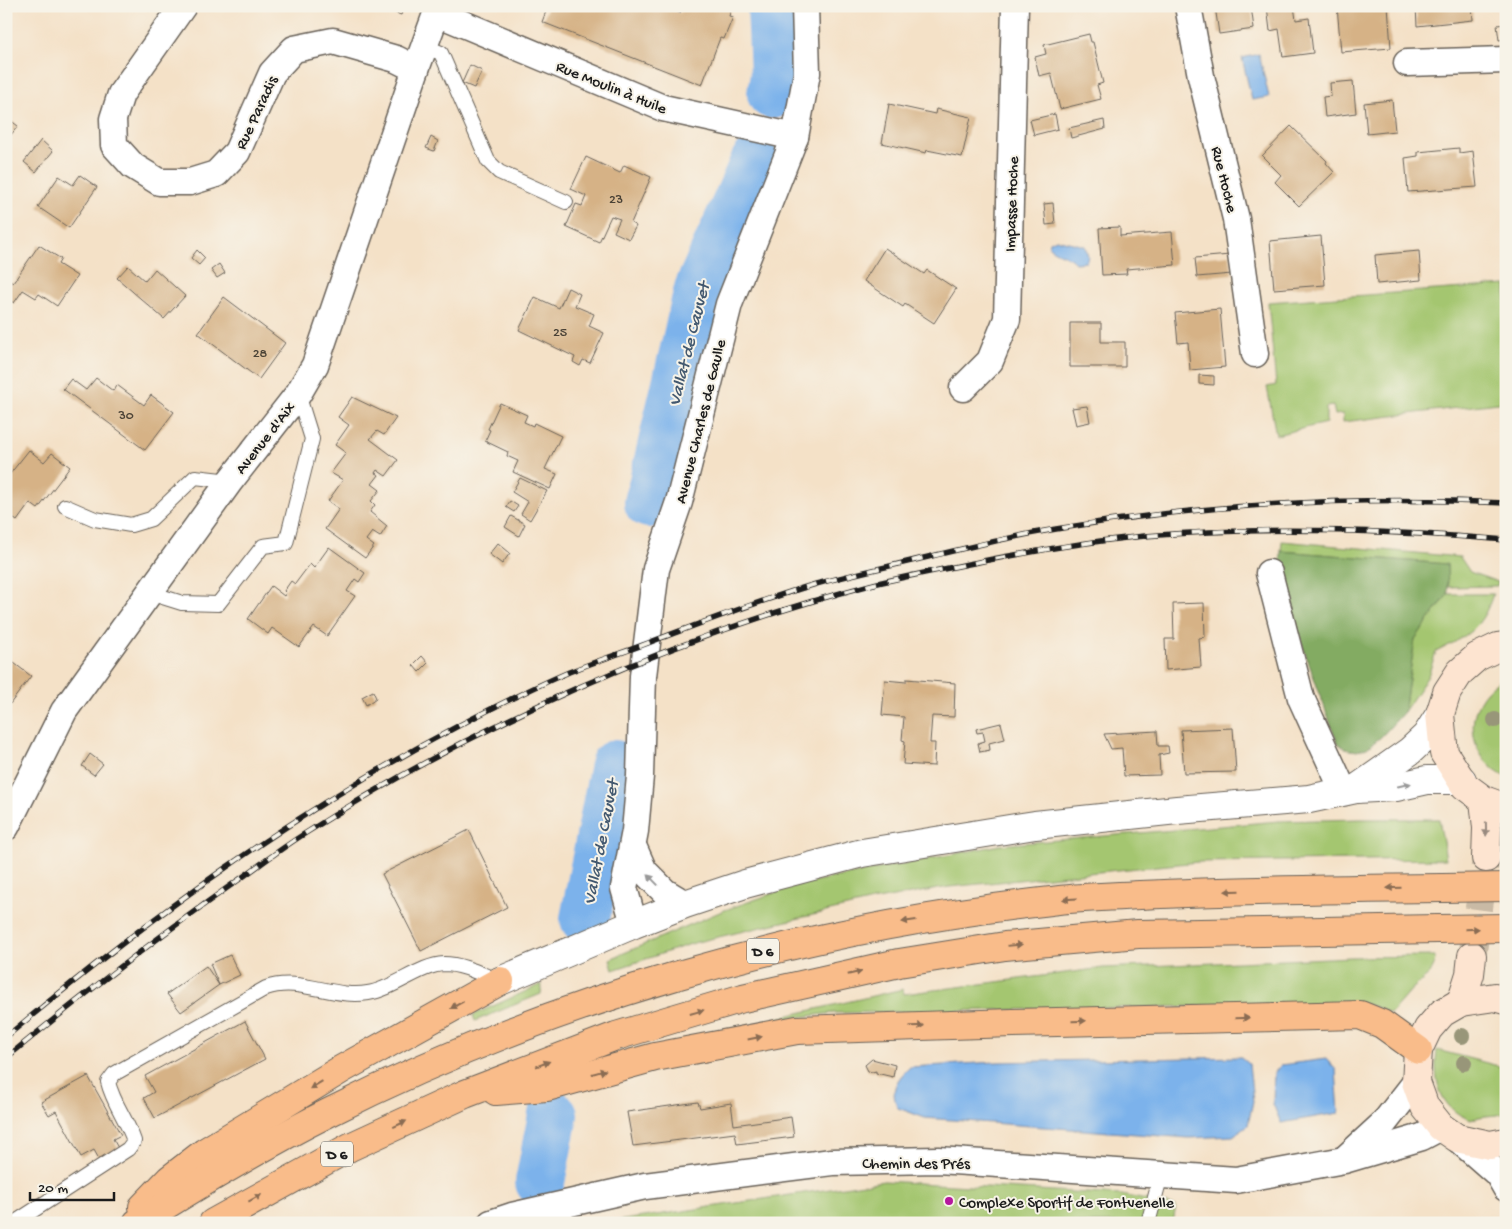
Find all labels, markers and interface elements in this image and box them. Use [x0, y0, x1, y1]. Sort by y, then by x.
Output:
street label: Rue Moulin à Huile [553, 58, 670, 120]
street label: Rue Paradis [233, 73, 284, 153]
street label: Rue Hoche [1205, 145, 1240, 216]
street label: Impasse Hoche [1002, 155, 1025, 252]
house number: 23 [609, 192, 623, 209]
water label: Vallat de Cauvet [665, 277, 717, 408]
house number: 25 [553, 325, 567, 342]
street label: Avenue Charles de Gaulle [673, 337, 732, 506]
house number: 28 [253, 346, 268, 363]
street label: Avenue d'Aix [233, 399, 301, 479]
house number: 30 [117, 408, 134, 425]
water label: Vallat de Cauvet [580, 775, 626, 907]
one-way arrow [1397, 781, 1412, 789]
one-way arrow [1482, 821, 1490, 837]
one-way arrow [647, 874, 659, 886]
one-way arrow [1386, 884, 1402, 892]
one-way arrow [1224, 888, 1240, 896]
one-way arrow [1061, 896, 1077, 904]
one-way arrow [900, 918, 916, 926]
one-way arrow [1464, 925, 1480, 933]
road number: D 6 [747, 938, 779, 964]
one-way arrow [1007, 941, 1023, 949]
one-way arrow [847, 969, 862, 977]
one-way arrow [450, 1000, 464, 1009]
one-way arrow [689, 1008, 705, 1016]
one-way arrow [1234, 1014, 1250, 1022]
one-way arrow [1071, 1017, 1087, 1025]
one-way arrow [909, 1022, 925, 1030]
one-way arrow [747, 1034, 763, 1042]
one-way arrow [536, 1060, 551, 1068]
one-way arrow [592, 1068, 607, 1076]
one-way arrow [309, 1080, 322, 1089]
one-way arrow [393, 1120, 407, 1128]
road number: D 6 [321, 1142, 353, 1166]
street label: Chemin des Prés [862, 1156, 971, 1175]
scale bar [30, 1169, 114, 1201]
text: 20 m [38, 1180, 68, 1198]
one-way arrow [249, 1194, 262, 1203]
marker: Complexe Sportif de Fontvenelle [943, 1195, 955, 1207]
place label: Complexe Sportif de Fontvenelle [959, 1195, 1175, 1214]

